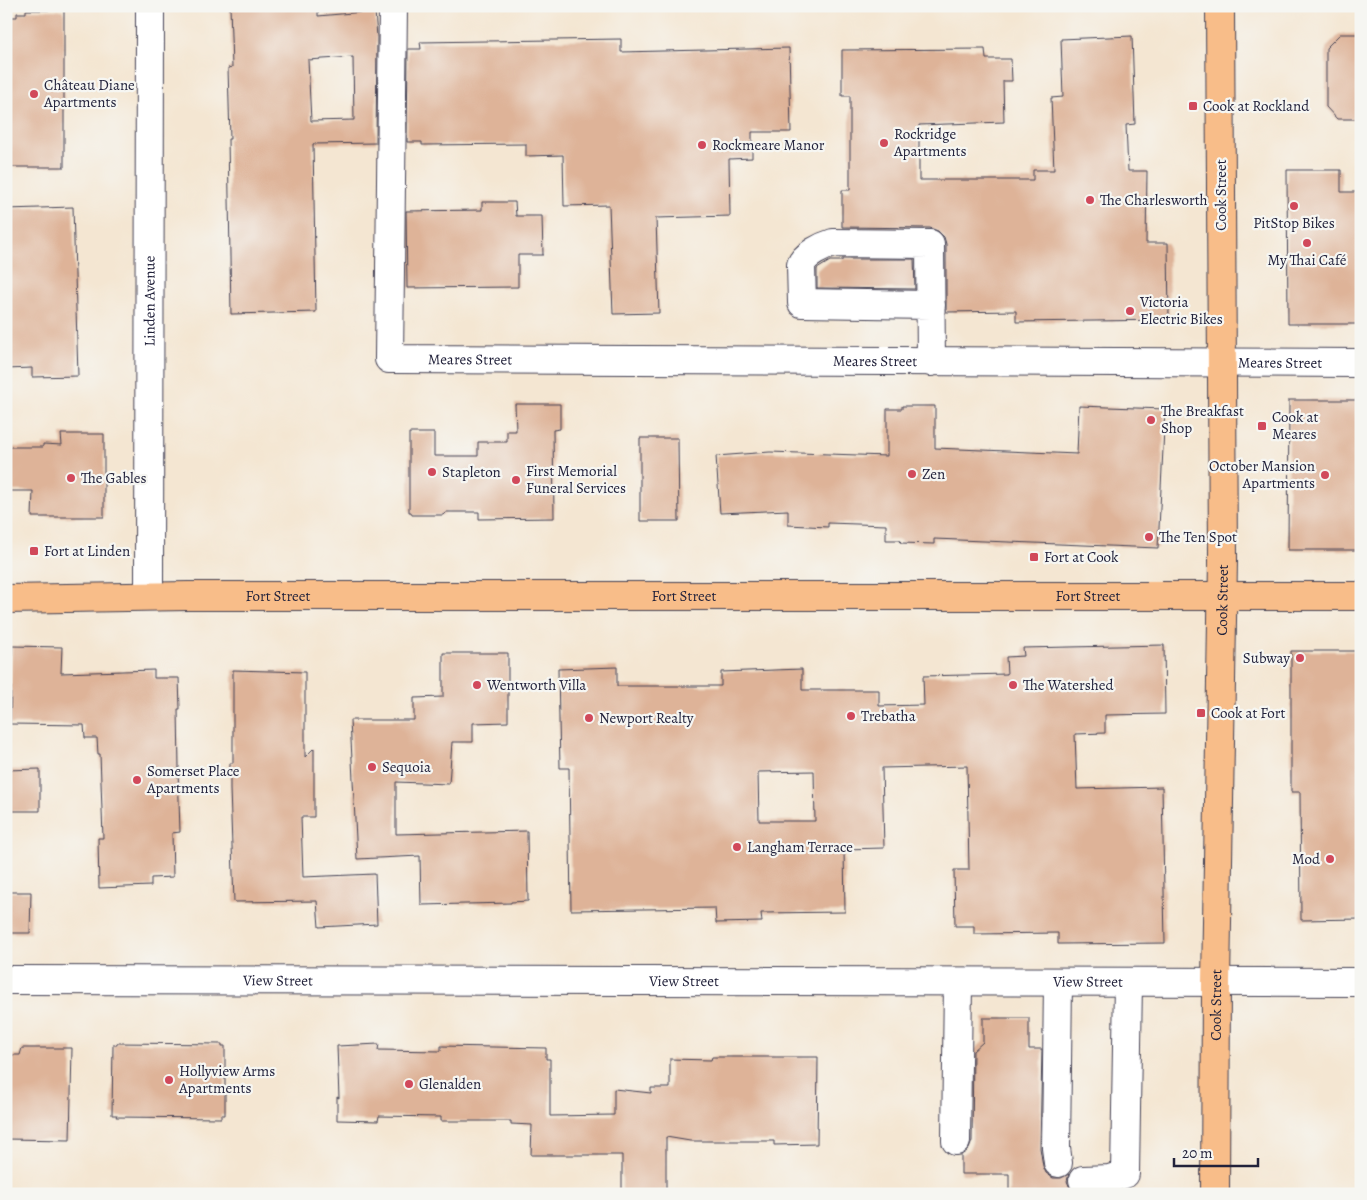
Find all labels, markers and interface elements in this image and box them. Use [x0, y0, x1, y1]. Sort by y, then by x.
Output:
place label: Château Diane Apartments [43, 75, 135, 112]
marker: Château Diane Apartments [28, 88, 40, 100]
place label: Cook at Rockland [1203, 96, 1310, 116]
marker: Cook at Rockland [1187, 100, 1199, 112]
place label: Rockridge Apartments [893, 124, 966, 161]
place label: Rockmeare Manor [712, 135, 825, 155]
marker: Rockridge Apartments [878, 137, 890, 149]
marker: Rockmeare Manor [696, 139, 708, 151]
street label: Cook Street [1211, 159, 1231, 231]
place label: The Charlesworth [1100, 190, 1208, 210]
marker: The Charlesworth [1084, 194, 1096, 206]
marker: PitStop Bikes [1288, 200, 1300, 212]
place label: PitStop Bikes [1253, 213, 1335, 233]
marker: My Thai Café [1301, 237, 1313, 249]
place label: My Thai Café [1268, 250, 1347, 270]
street label: Linden Avenue [139, 255, 160, 346]
place label: Victoria Electric Bikes [1139, 292, 1223, 329]
marker: Victoria Electric Bikes [1124, 305, 1136, 317]
street label: Meares Street [428, 349, 512, 370]
street label: Meares Street [833, 351, 917, 371]
street label: Meares Street [1238, 352, 1322, 373]
place label: The Breakfast Shop [1161, 401, 1244, 438]
place label: Cook at Meares [1272, 407, 1318, 444]
marker: The Breakfast Shop [1145, 414, 1157, 426]
marker: Cook at Meares [1256, 420, 1268, 432]
place label: October Mansion Apartments [1209, 456, 1315, 493]
place label: First Memorial Funeral Services [526, 461, 626, 498]
place label: Stapleton [442, 462, 501, 482]
place label: Zen [922, 464, 945, 484]
marker: Stapleton [426, 466, 438, 478]
place label: The Gables [81, 468, 146, 488]
marker: Zen [906, 468, 918, 480]
marker: October Mansion Apartments [1319, 469, 1331, 481]
marker: The Gables [65, 472, 77, 484]
marker: First Memorial Funeral Services [510, 474, 522, 486]
place label: The Ten Spot [1159, 527, 1237, 547]
marker: The Ten Spot [1143, 531, 1155, 543]
place label: Fort at Linden [44, 541, 130, 561]
marker: Fort at Linden [28, 545, 40, 557]
place label: Fort at Cook [1044, 547, 1119, 567]
marker: Fort at Cook [1028, 551, 1040, 563]
street label: Cook Street [1212, 564, 1233, 636]
street label: Fort Street [245, 586, 311, 606]
street label: Fort Street [651, 586, 717, 606]
street label: Fort Street [1055, 586, 1121, 606]
place label: Subway [1243, 648, 1290, 668]
marker: Subway [1294, 652, 1306, 664]
place label: Wentworth Villa [486, 675, 586, 695]
place label: The Watershed [1023, 675, 1114, 695]
marker: Wentworth Villa [471, 679, 483, 691]
marker: The Watershed [1007, 679, 1019, 691]
place label: Cook at Fort [1211, 703, 1286, 723]
place label: Trebatha [861, 706, 916, 726]
marker: Cook at Fort [1195, 707, 1207, 719]
place label: Newport Realty [599, 708, 694, 728]
marker: Trebatha [845, 710, 857, 722]
marker: Newport Realty [583, 712, 595, 724]
place label: Sequoia [382, 757, 431, 777]
place label: Somerset Place Apartments [146, 761, 240, 798]
marker: Sequoia [366, 761, 378, 773]
marker: Somerset Place Apartments [131, 774, 143, 786]
place label: Langham Terrace [747, 837, 853, 857]
marker: Langham Terrace [731, 841, 743, 853]
place label: Mod [1292, 849, 1321, 869]
marker: Mod [1324, 853, 1336, 865]
street label: Cook Street [1206, 969, 1226, 1041]
street label: View Street [242, 970, 313, 990]
street label: View Street [648, 971, 719, 991]
street label: View Street [1052, 972, 1123, 992]
place label: Hollyview Arms Apartments [178, 1061, 275, 1098]
marker: Hollyview Arms Apartments [163, 1074, 175, 1086]
place label: Glenalden [419, 1074, 481, 1094]
marker: Glenalden [403, 1078, 415, 1090]
scale bar [1174, 1135, 1258, 1167]
text: 20 m [1182, 1143, 1213, 1163]

